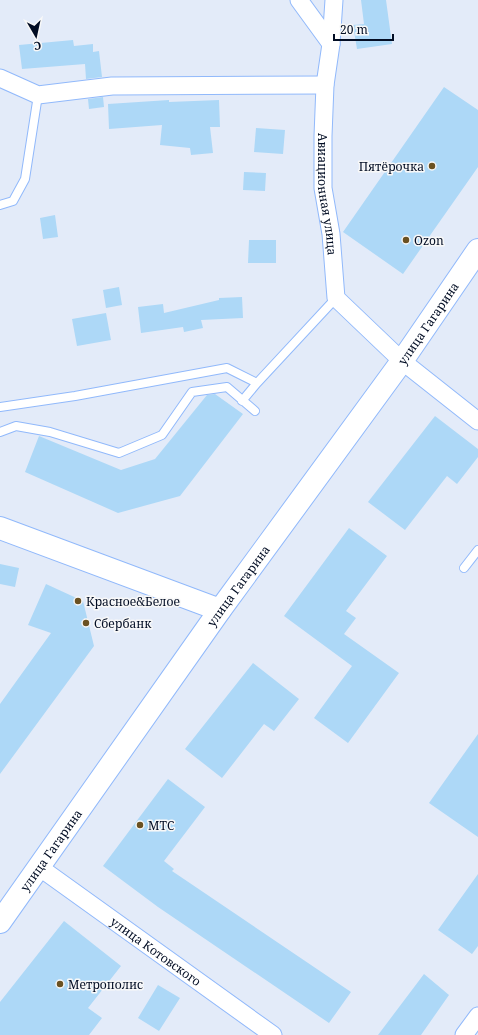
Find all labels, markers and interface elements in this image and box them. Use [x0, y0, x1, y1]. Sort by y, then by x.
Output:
north arrow [16, 16, 56, 56]
scale bar [334, 16, 393, 42]
text: 20 m [340, 21, 368, 38]
text: С [33, 38, 42, 54]
street label: Авиационная улица [314, 133, 341, 256]
place label: Пятёрочка [359, 158, 424, 175]
marker: Пятёрочка [427, 161, 437, 171]
place label: Ozon [414, 232, 444, 249]
marker: Ozon [401, 235, 411, 245]
street label: улица Гагарина [393, 278, 462, 368]
street label: улица Гагарина [203, 541, 273, 630]
place label: Красное&Белое [86, 593, 180, 610]
marker: Красное&Белое [73, 596, 83, 606]
place label: Сбербанк [94, 615, 152, 632]
marker: Сбербанк [81, 618, 91, 628]
street label: улица Гагарина [16, 805, 86, 895]
place label: МТС [148, 817, 174, 834]
marker: МТС [135, 820, 145, 830]
street label: улица Котовского [107, 913, 205, 989]
place label: Метрополис [68, 976, 143, 993]
marker: Метрополис [55, 979, 65, 989]

